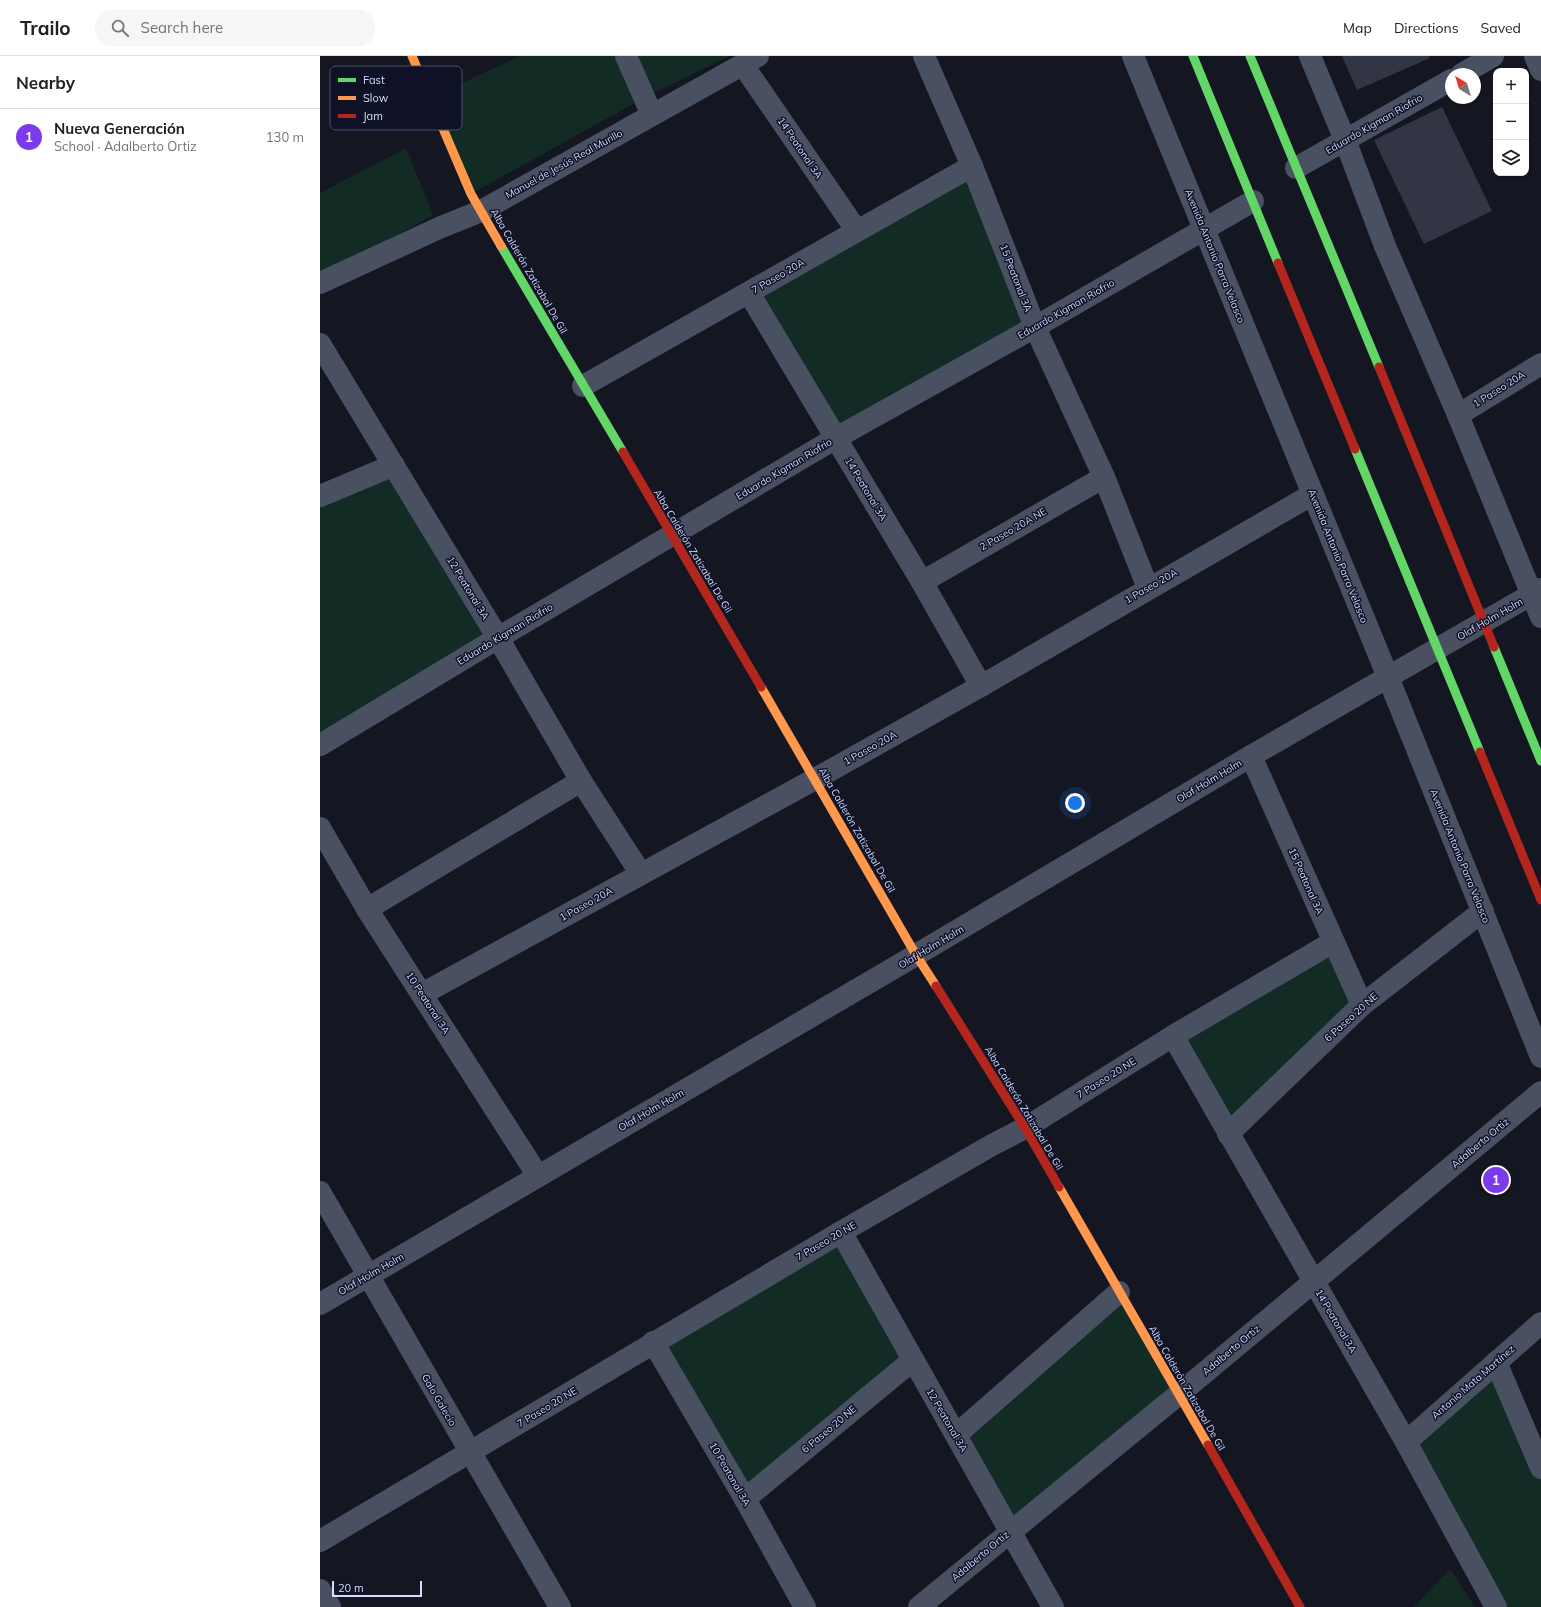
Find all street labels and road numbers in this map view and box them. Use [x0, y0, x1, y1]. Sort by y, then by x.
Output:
street label: Eduardo Kigman Riofrio [1323, 91, 1425, 157]
street label: 14 Peatonal 3A [775, 115, 826, 182]
street label: Manuel de Jesús Real Murillo [503, 126, 625, 202]
street label: Avenida Antonio Parra Velasco [1182, 187, 1248, 325]
street label: Alba Calderón Zatizabal De Gil [488, 206, 570, 336]
street label: 15 Peatonal 3A [997, 242, 1035, 314]
street label: 7 Paseo 20A [749, 255, 807, 296]
street label: Eduardo Kigman Riofrio [1015, 276, 1117, 342]
street label: 1 Paseo 20A [1471, 368, 1528, 410]
street label: Eduardo Kigman Riofrio [734, 435, 835, 503]
street label: 14 Peatonal 3A [842, 455, 890, 524]
street label: Alba Calderón Zatizabal De Gil [651, 487, 735, 615]
street label: Avenida Antonio Parra Velasco [1305, 487, 1371, 625]
street label: 2 Paseo 20A NE [977, 505, 1049, 553]
street label: 12 Peatonal 3A [444, 554, 492, 623]
street label: 1 Paseo 20A [1122, 565, 1180, 606]
street label: Olaf Holm Holm [1455, 595, 1525, 643]
street label: Eduardo Kigman Riofrio [455, 600, 556, 668]
street label: 1 Paseo 20A [841, 728, 899, 768]
street label: Olaf Holm Holm [1174, 756, 1244, 806]
street label: Alba Calderón Zatizabal De Gil [816, 765, 898, 895]
street label: Avenida Antonio Parra Velasco [1427, 787, 1493, 925]
street label: 15 Peatonal 3A [1285, 846, 1327, 917]
street label: 1 Paseo 20A [557, 884, 615, 924]
street label: Olaf Holm Holm [896, 922, 966, 972]
street label: 10 Peatonal 3A [403, 969, 453, 1037]
street label: 6 Paseo 20 NE [1322, 989, 1381, 1044]
street label: Alba Calderón Zatizabal De Gil [982, 1044, 1066, 1172]
street label: 7 Paseo 20 NE [1074, 1055, 1138, 1101]
street label: Olaf Holm Holm [616, 1086, 686, 1134]
street label: Adalberto Ortiz [1448, 1115, 1512, 1171]
street label: 7 Paseo 20 NE [793, 1218, 859, 1264]
street label: Olaf Holm Holm [336, 1250, 406, 1298]
street label: 14 Peatonal 3A [1312, 1287, 1360, 1356]
street label: Adalberto Ortiz [1199, 1322, 1263, 1378]
street label: Alba Calderón Zatizabal De Gil [1146, 1323, 1228, 1453]
street label: Antonio Mata Martínez [1429, 1342, 1517, 1422]
street label: Galo Galecio [419, 1372, 459, 1429]
street label: 7 Paseo 20 NE [515, 1384, 579, 1430]
street label: 12 Peatonal 3A [923, 1386, 971, 1455]
street label: 6 Paseo 20 NE [799, 1402, 859, 1456]
street label: 10 Peatonal 3A [706, 1440, 754, 1509]
street label: Adalberto Ortiz [948, 1528, 1012, 1584]

